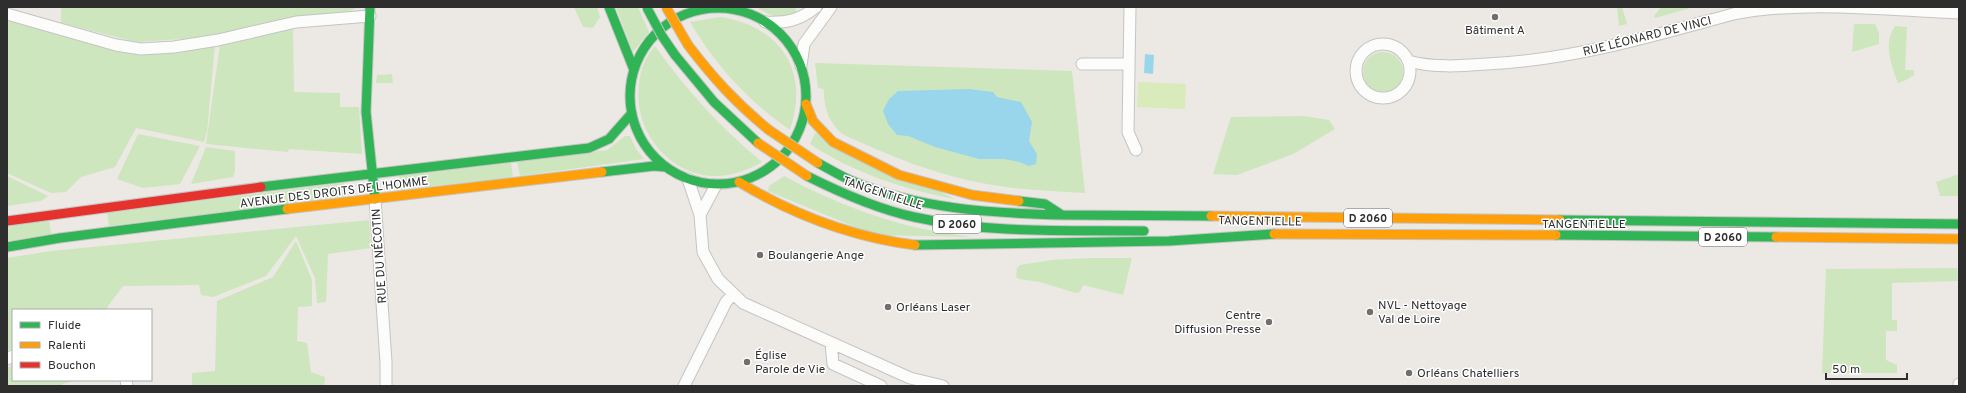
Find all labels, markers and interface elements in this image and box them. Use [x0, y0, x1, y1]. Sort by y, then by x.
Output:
marker: Bâtiment A [1490, 12, 1500, 22]
street label: RUE LÉONARD DE VINCI [1581, 13, 1713, 61]
place label: Bâtiment A [1465, 23, 1525, 39]
street label: AVENUE DES DROITS DE L'HOMME [239, 173, 429, 212]
street label: TANGENTIELLE [840, 173, 925, 215]
street label: RUE DU NÉCOTIN [369, 208, 391, 304]
road number: D 2060 [1344, 209, 1392, 227]
street label: TANGENTIELLE [1218, 213, 1302, 231]
road number: D 2060 [933, 215, 981, 233]
street label: TANGENTIELLE [1542, 217, 1626, 233]
road number: D 2060 [1699, 228, 1747, 246]
place label: Boulangerie Ange [768, 248, 864, 264]
marker: Boulangerie Ange [755, 250, 765, 260]
place label: NVL - Nettoyage Val de Loire [1378, 298, 1467, 328]
place label: Orléans Laser [896, 300, 971, 316]
marker: Orléans Laser [883, 302, 893, 312]
marker: NVL - Nettoyage Val de Loire [1365, 307, 1375, 317]
place label: Centre Diffusion Presse [1174, 308, 1261, 338]
legend [12, 309, 152, 381]
marker: Centre Diffusion Presse [1264, 317, 1274, 327]
text: Fluide [48, 318, 81, 334]
text: Ralenti [48, 338, 86, 354]
place label: Église Parole de Vie [755, 348, 825, 378]
scale bar [1826, 355, 1907, 381]
marker: Église Parole de Vie [742, 357, 752, 367]
text: Bouchon [48, 358, 96, 374]
text: 50 m [1832, 362, 1860, 378]
place label: Orléans Chatelliers [1417, 366, 1519, 382]
marker: Orléans Chatelliers [1404, 368, 1414, 378]

